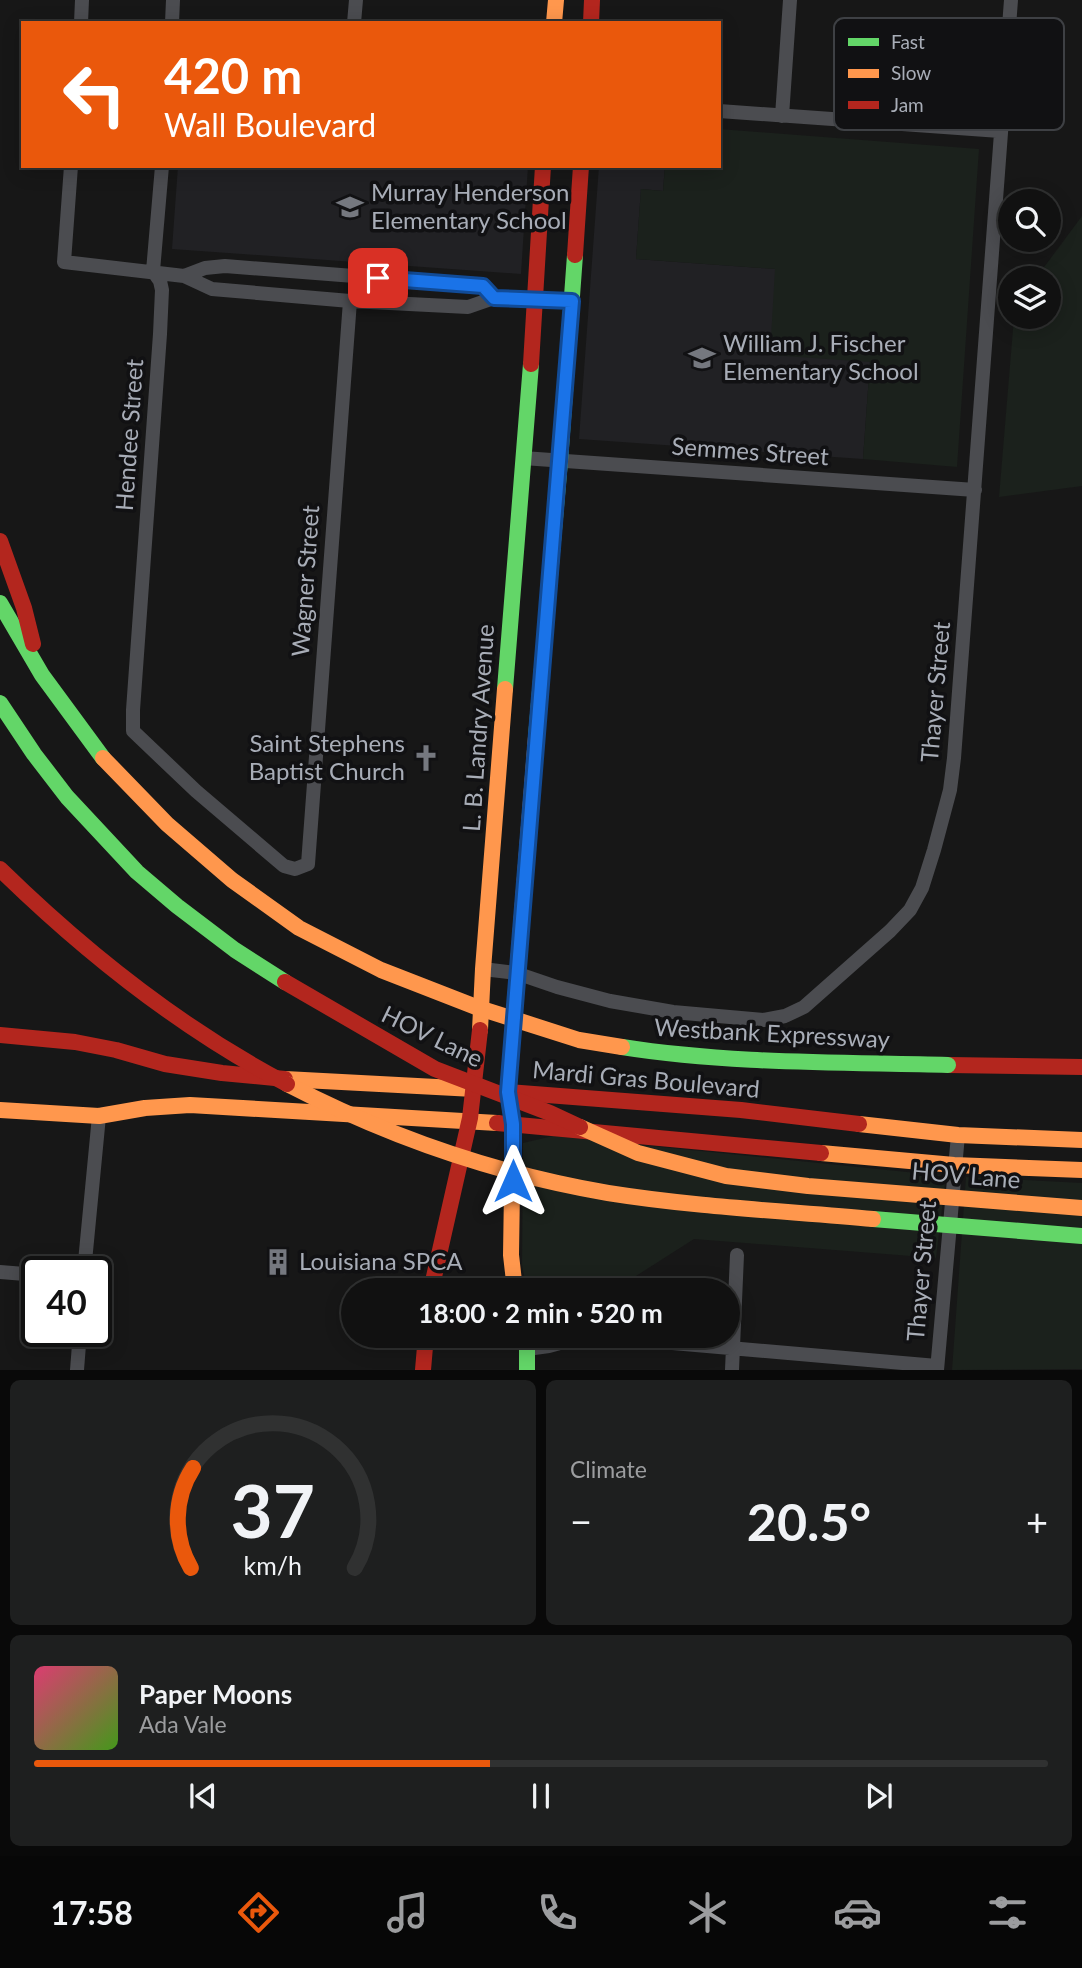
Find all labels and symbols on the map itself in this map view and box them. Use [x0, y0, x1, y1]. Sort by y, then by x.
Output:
legend [834, 18, 1064, 130]
text: Fast [891, 30, 925, 53]
text: Slow [891, 61, 931, 84]
text: Jam [891, 93, 924, 116]
place label: Murray Henderson Elementary School [371, 177, 569, 234]
school or university icon: Murray Henderson Elementary School [335, 192, 365, 222]
pin [348, 248, 408, 308]
place label: William J. Fischer Elementary School [723, 328, 919, 385]
school or university icon: William J. Fischer Elementary School [687, 343, 717, 373]
street label: Hendee Street [109, 358, 148, 512]
street label: Semmes Street [671, 431, 830, 470]
street label: Wagner Street [285, 504, 324, 657]
street label: Thayer Street [914, 620, 955, 764]
street label: L. B. Landry Avenue [456, 623, 499, 833]
place label: Saint Stephens Baptist Church [249, 728, 405, 785]
church icon: Saint Stephens Baptist Church [411, 743, 441, 773]
street label: HOV Lane [377, 999, 488, 1073]
street label: Westbank Expressway [654, 1012, 891, 1053]
street label: Mardi Gras Boulevard [531, 1054, 761, 1103]
position arrow [476, 1144, 550, 1218]
street label: HOV Lane [911, 1155, 1022, 1194]
street label: Thayer Street [900, 1199, 941, 1343]
place label: Louisiana SPCA [299, 1246, 463, 1275]
building icon: Louisiana SPCA [263, 1247, 293, 1277]
speed limit sign: 40 [21, 1256, 112, 1347]

